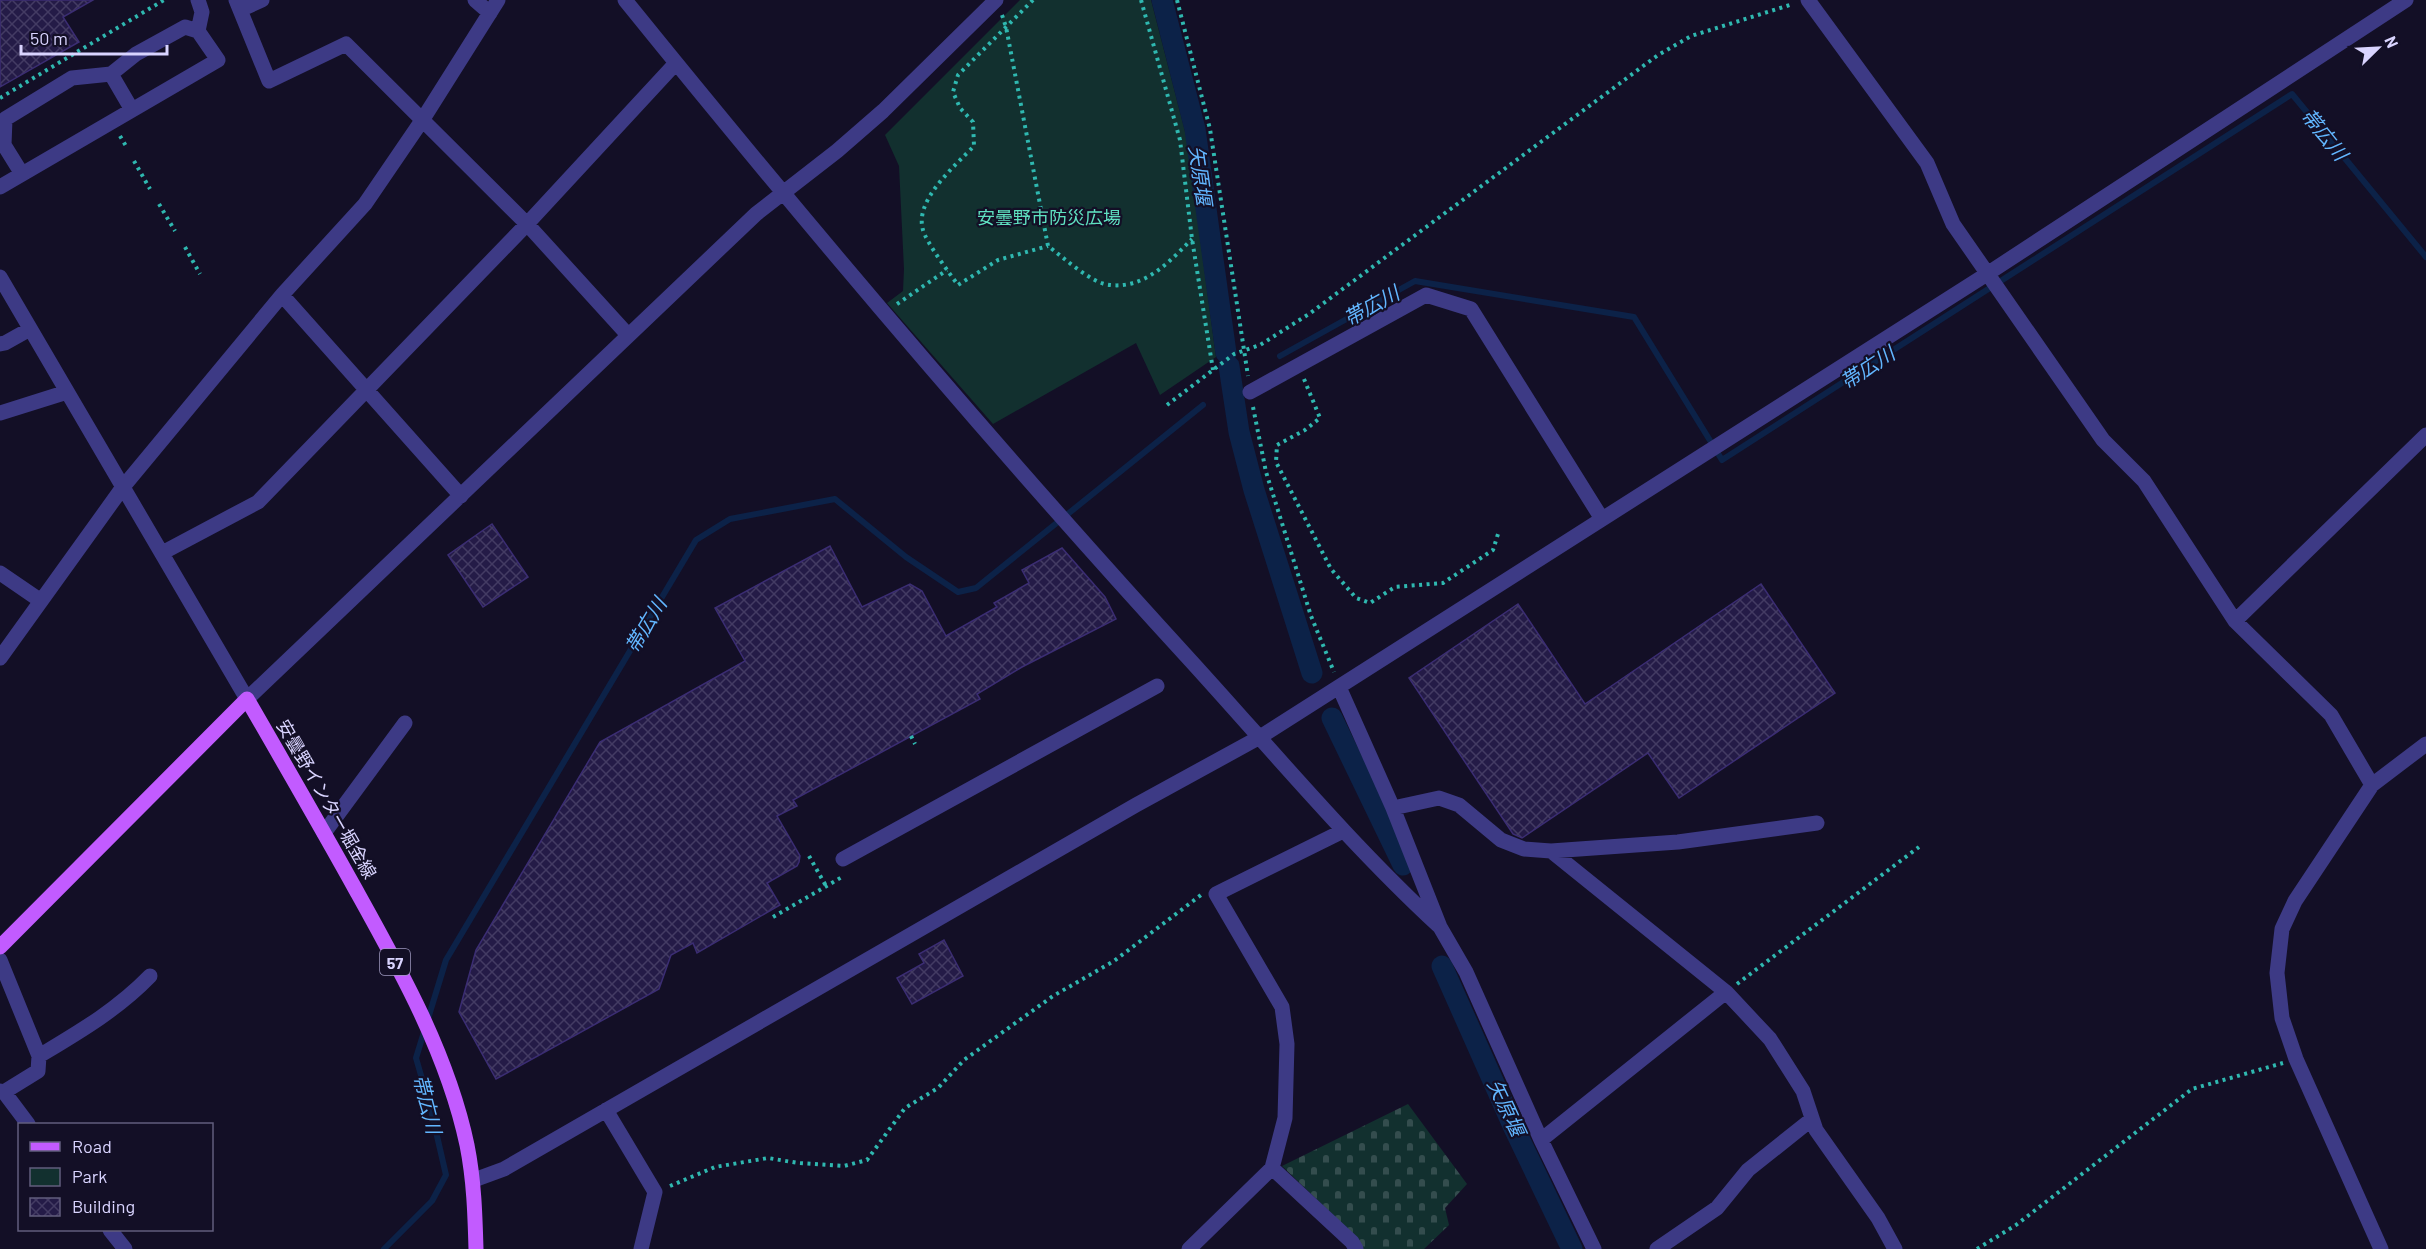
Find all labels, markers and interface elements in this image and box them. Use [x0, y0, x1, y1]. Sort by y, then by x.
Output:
scale bar [21, 18, 166, 56]
north arrow [2348, 18, 2408, 78]
text: 50 m [30, 27, 68, 49]
text: N [2381, 33, 2403, 50]
water label: 帯広川 [2297, 103, 2354, 166]
water label: 矢原堰 [1185, 144, 1218, 210]
park label: 安曇野市防災広場 [977, 206, 1121, 228]
water label: 帯広川 [1339, 279, 1405, 330]
water label: 帯広川 [1835, 340, 1900, 393]
water label: 帯広川 [619, 591, 672, 657]
street label: 安曇野インター堀金線 [272, 716, 382, 882]
road number: 57 [380, 949, 410, 975]
water label: 帯広川 [409, 1072, 447, 1138]
water label: 矢原堰 [1483, 1075, 1532, 1143]
legend [18, 1123, 213, 1231]
text: Road [72, 1135, 112, 1157]
text: Park [72, 1165, 107, 1187]
text: Building [72, 1195, 135, 1217]

